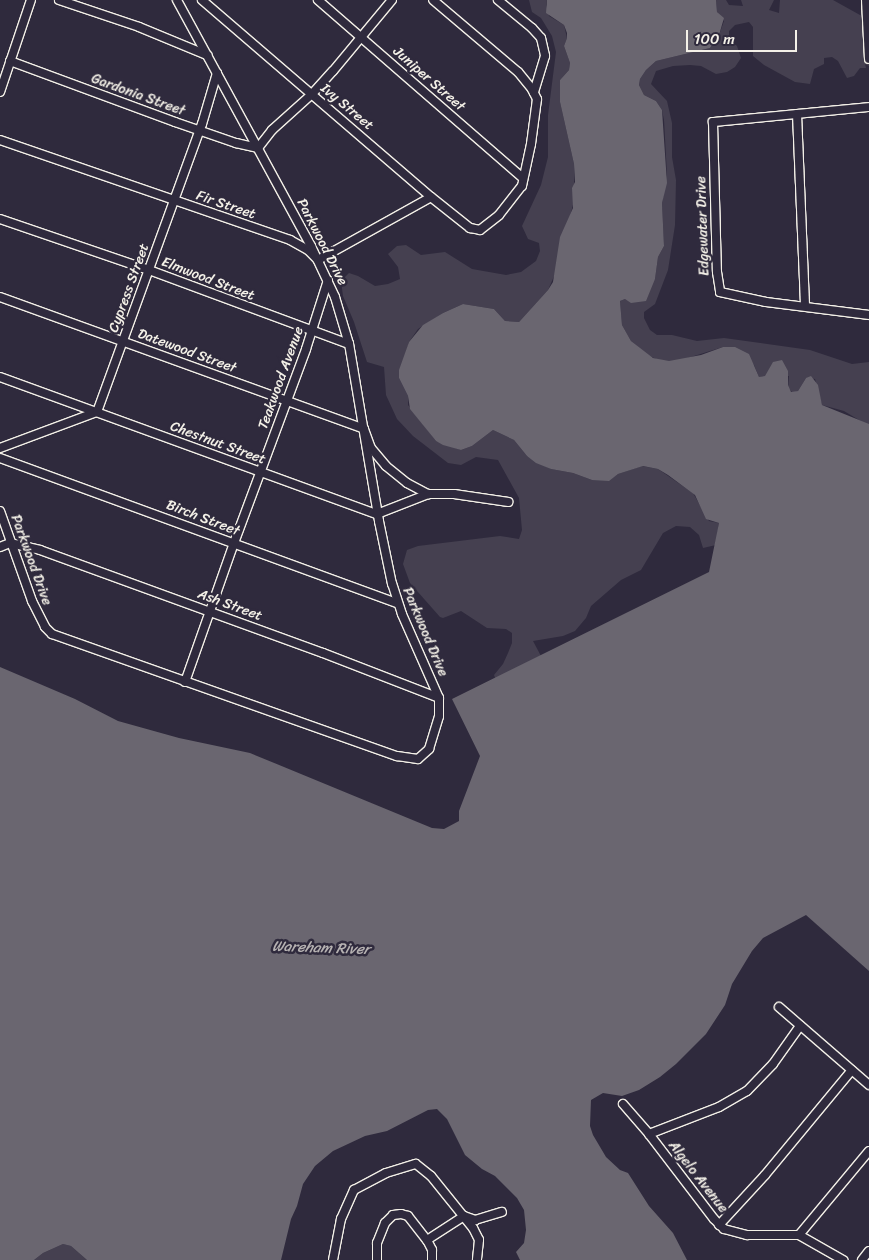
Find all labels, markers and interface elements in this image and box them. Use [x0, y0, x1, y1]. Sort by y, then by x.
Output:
scale bar [689, 20, 800, 52]
text: 100 m [694, 26, 735, 52]
street label: Juniper Street [390, 43, 468, 115]
street label: Gardonia Street [89, 70, 187, 120]
street label: Ivy Street [317, 80, 377, 134]
street label: Edgewater Drive [693, 176, 713, 276]
street label: Fir Street [194, 187, 258, 223]
street label: Parkwood Drive [293, 196, 351, 288]
street label: Cypress Street [105, 241, 153, 335]
street label: Elmwood Street [159, 254, 257, 304]
street label: Datewood Street [135, 325, 239, 377]
street label: Teakwood Avenue [255, 325, 307, 431]
street label: Chestnut Street [168, 418, 268, 468]
street label: Birch Street [164, 496, 242, 540]
street label: Parkwood Drive [7, 512, 55, 608]
street label: Parkwood Drive [399, 585, 451, 679]
street label: Ash Street [196, 586, 264, 624]
water label: Wareham River [272, 937, 370, 959]
street label: Algelo Avenue [665, 1138, 731, 1216]

